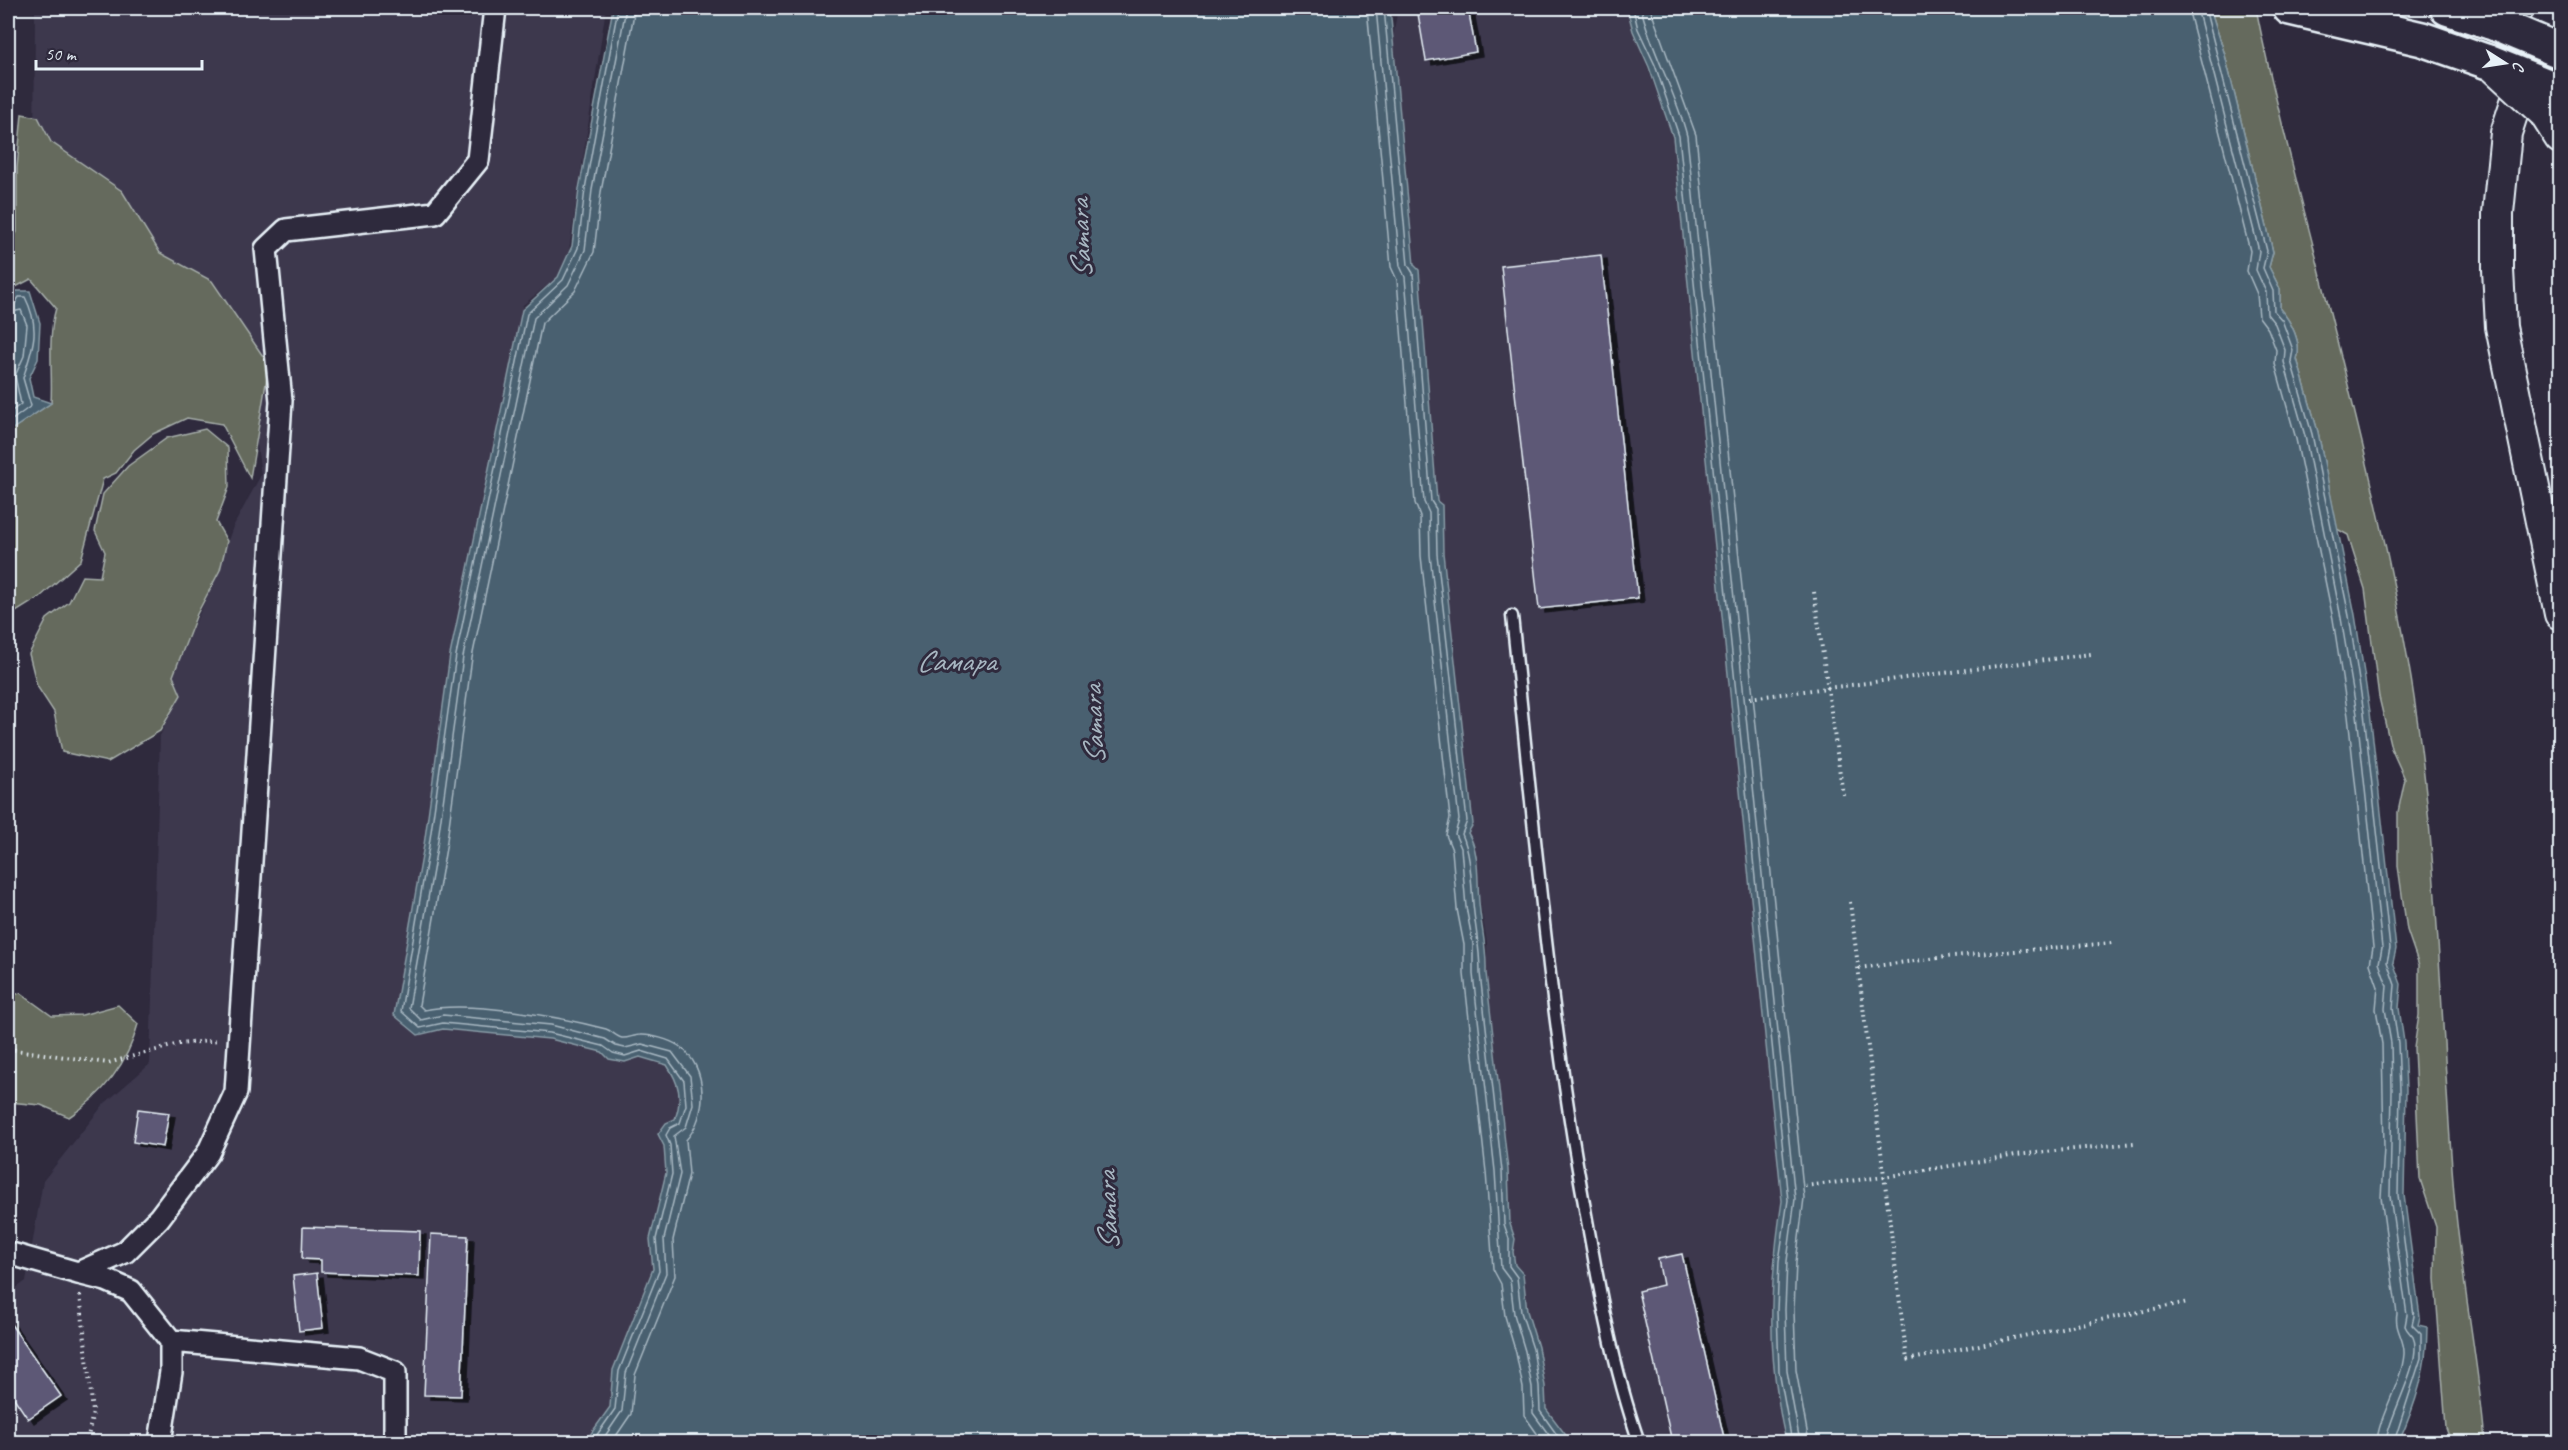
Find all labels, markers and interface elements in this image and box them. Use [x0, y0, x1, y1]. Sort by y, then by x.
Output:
scale bar [36, 33, 202, 71]
north arrow [2475, 33, 2535, 93]
text: 50 m [45, 43, 78, 65]
text: С [2508, 60, 2529, 74]
water label: Samara [1059, 195, 1100, 279]
water label: Самара [917, 642, 999, 680]
water label: Samara [1072, 681, 1113, 765]
water label: Samara [1086, 1167, 1127, 1251]

